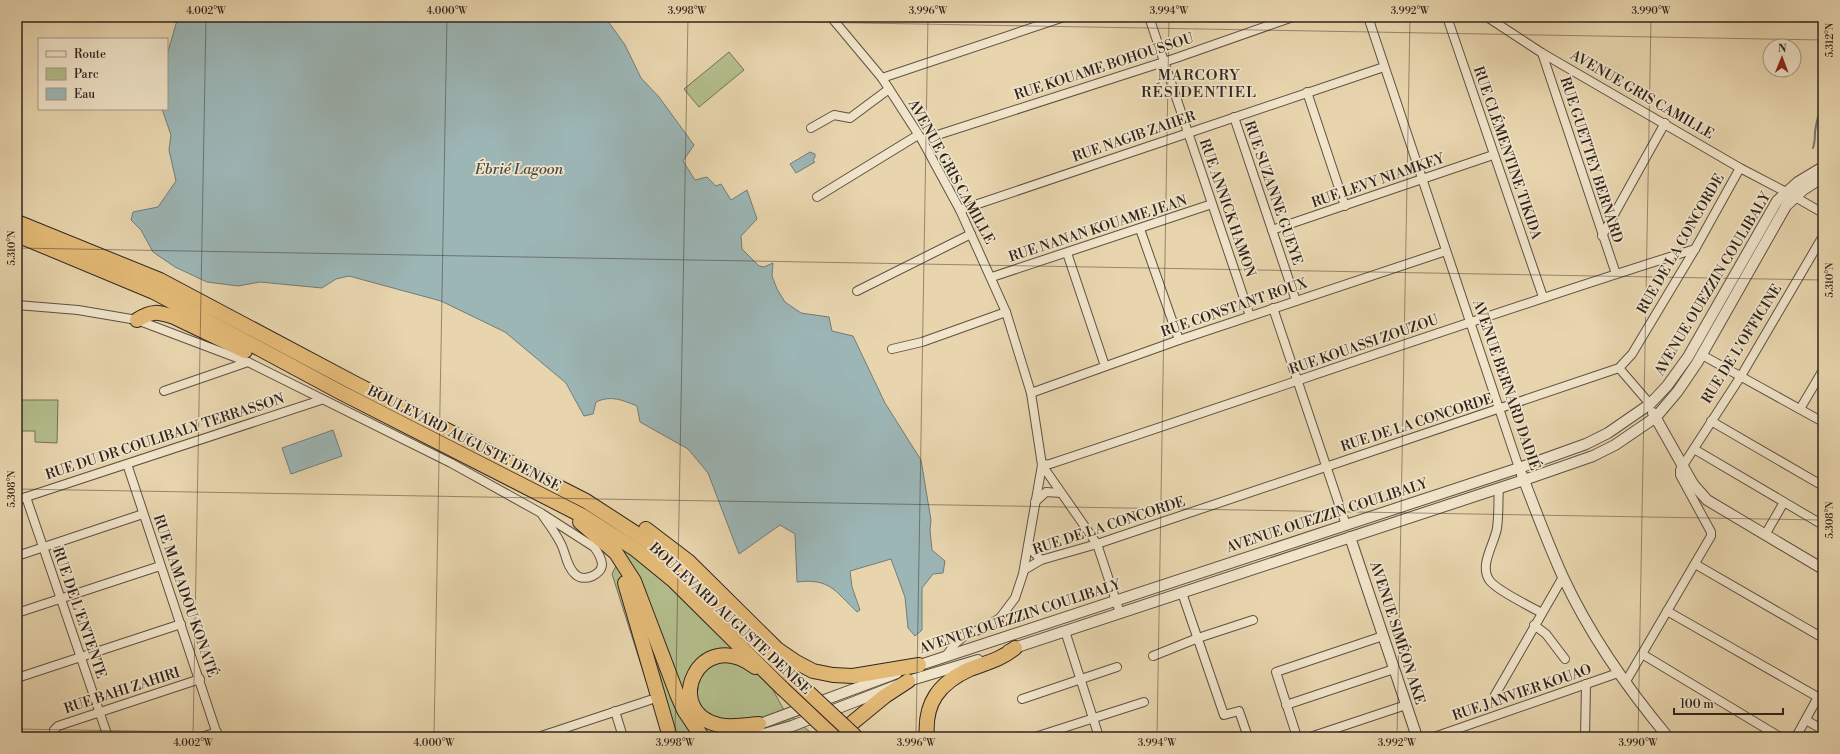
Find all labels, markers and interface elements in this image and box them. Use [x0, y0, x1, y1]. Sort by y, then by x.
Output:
text: 4.002°W [186, 5, 227, 17]
text: 4.000°W [427, 5, 468, 17]
text: 3.998°W [668, 5, 707, 17]
text: 3.996°W [909, 5, 948, 17]
text: 3.994°W [1150, 5, 1189, 17]
text: 3.992°W [1391, 5, 1430, 17]
text: 3.990°W [1631, 5, 1672, 17]
text: 5.312°N [1824, 22, 1836, 57]
street label: RUE KOUAME BOHOUSSOU [1012, 29, 1197, 105]
legend [38, 38, 168, 110]
north arrow [1762, 38, 1802, 78]
text: N [1778, 42, 1787, 56]
street label: AVENUE GRIS CAMILLE [1566, 46, 1717, 143]
text: Route [74, 47, 106, 62]
street label: RUE CLÉMENTINE TIKIDA [1469, 63, 1547, 242]
district label: MARCORY RÉSIDENTIEL [1141, 66, 1257, 102]
text: Parc [74, 67, 99, 82]
street label: RUE GUETTEY BERNARD [1556, 75, 1626, 245]
text: Eau [74, 87, 95, 102]
street label: AVENUE GRIS CAMILLE [903, 96, 998, 248]
street label: RUE NAGIB ZAHER [1070, 107, 1198, 167]
street label: RUE SUZANNE GUEYE [1240, 118, 1306, 268]
street label: RUE ANNICK HAMON [1195, 136, 1259, 280]
street label: RUE LEVY NIAMKEY [1309, 150, 1448, 212]
water label: Ébrié Lagoon [474, 159, 564, 179]
street label: RUE DE LA CONCORDE [1633, 171, 1729, 317]
street label: AVENUE OUEZZIN COULIBALY [1650, 188, 1775, 380]
street label: RUE NANAN KOUAME JEAN [1006, 191, 1190, 266]
text: 5.310°N [6, 230, 18, 265]
text: 5.310°N [1824, 262, 1836, 297]
street label: RUE CONSTANT ROUX [1159, 274, 1310, 341]
street label: RUE DE L'OFFICINE [1698, 281, 1786, 407]
street label: AVENUE BERNARD DADIÉ [1468, 296, 1546, 473]
street label: RUE KOUASSI ZOUZOU [1287, 311, 1442, 379]
street label: BOULEVARD AUGUSTE DENISE [363, 382, 564, 496]
street label: RUE DU DR COULIBALY TERRASSON [43, 390, 287, 484]
street label: RUE DE LA CONCORDE [1339, 390, 1495, 456]
text: 5.308°N [6, 470, 18, 508]
street label: AVENUE OUEZZIN COULIBALY [1223, 475, 1431, 557]
street label: RUE DE LA CONCORDE [1031, 493, 1187, 559]
text: 5.308°N [1824, 501, 1836, 539]
street label: RUE MAMADOU KONATÉ [149, 512, 223, 680]
street label: BOULEVARD AUGUSTE DENISE [645, 539, 815, 699]
street label: RUE DE L'ENTENTE [48, 545, 110, 681]
street label: AVENUE SIMÉON AKE [1365, 557, 1431, 707]
street label: AVENUE OUEZZIN COULIBALY [916, 576, 1124, 658]
street label: RUE JANVIER KOUAO [1450, 661, 1594, 725]
street label: RUE BAHI ZAHIRI [62, 664, 183, 718]
scale bar [1674, 690, 1783, 716]
text: 100 m [1680, 697, 1714, 712]
text: 4.002°W [173, 737, 214, 749]
text: 4.000°W [414, 737, 455, 749]
text: 3.998°W [656, 737, 695, 749]
text: 3.996°W [897, 737, 936, 749]
text: 3.994°W [1138, 737, 1177, 749]
text: 3.992°W [1378, 737, 1417, 749]
text: 3.990°W [1618, 737, 1659, 749]

